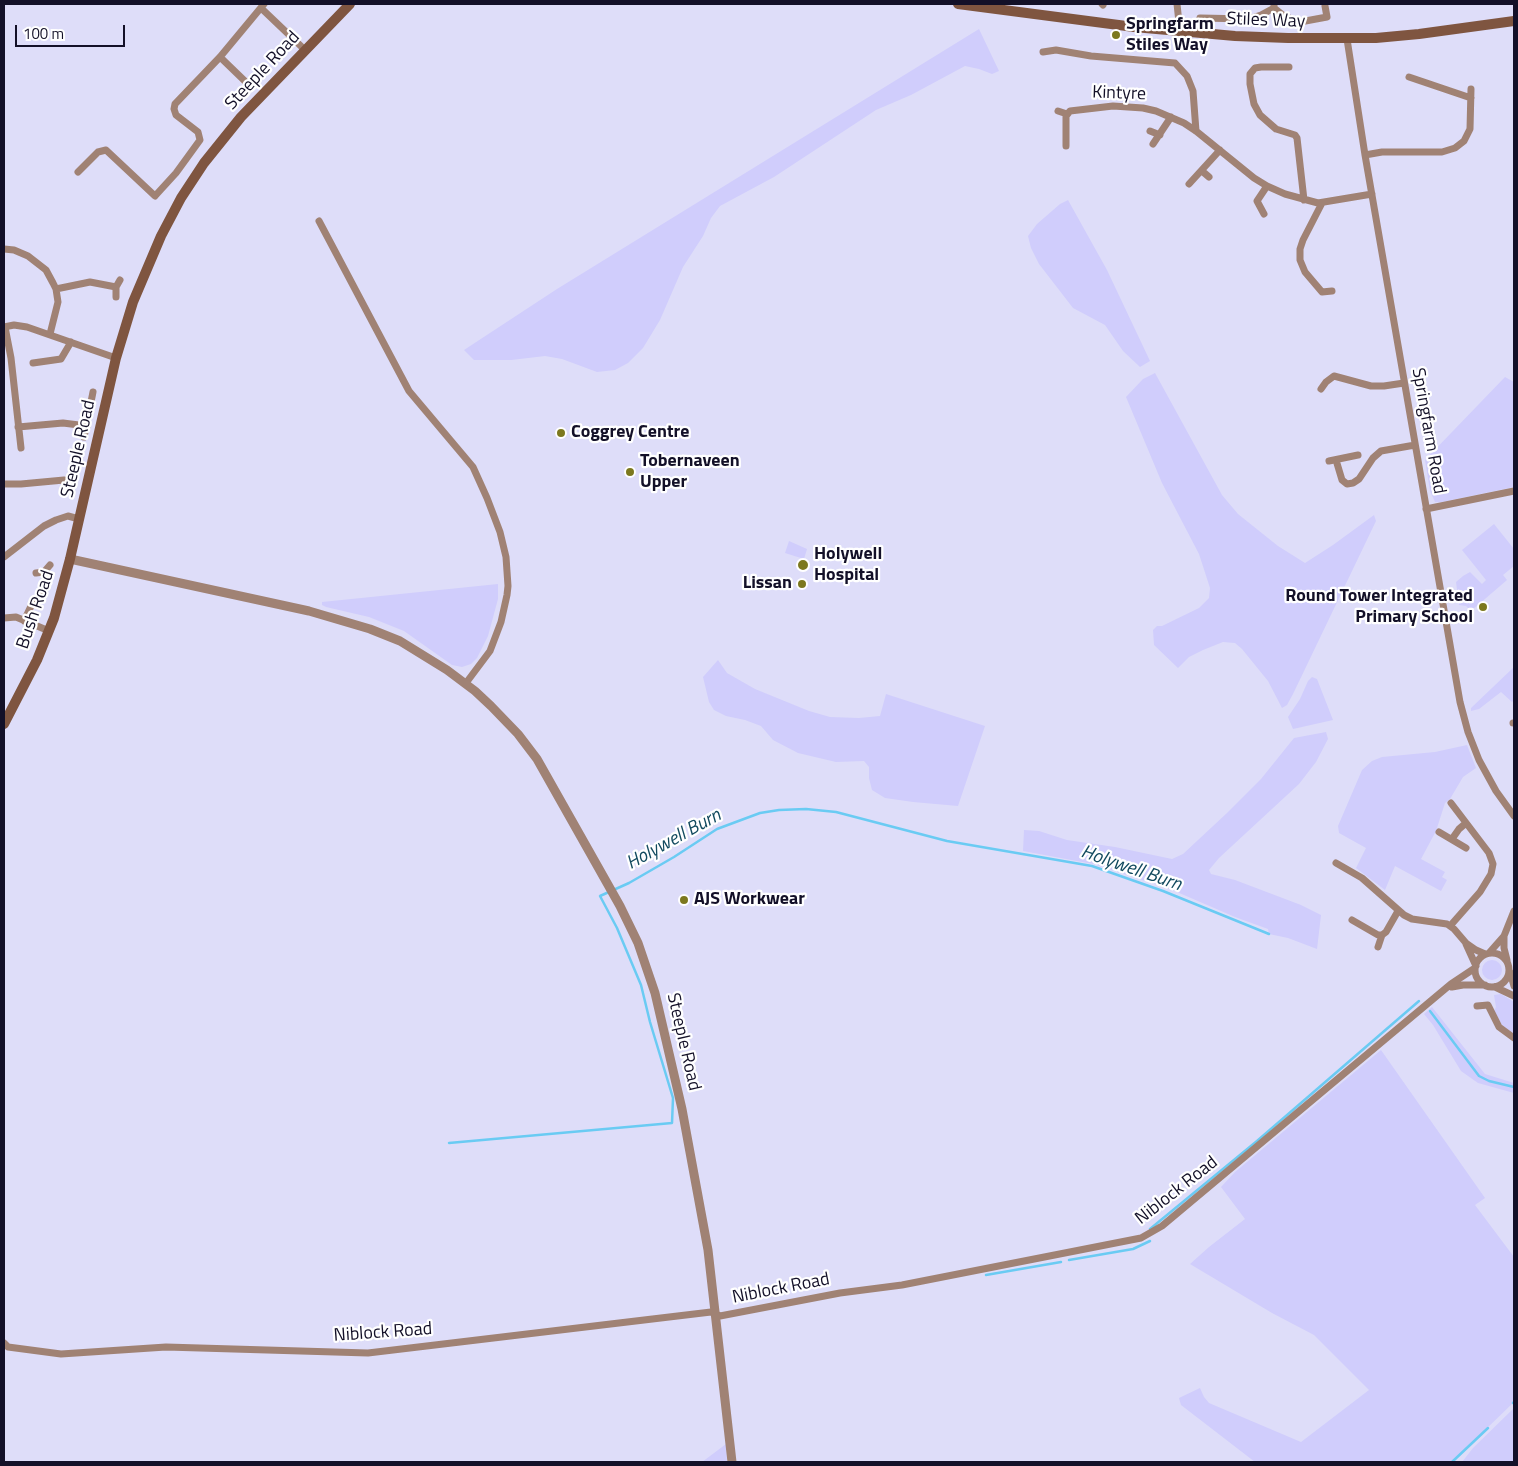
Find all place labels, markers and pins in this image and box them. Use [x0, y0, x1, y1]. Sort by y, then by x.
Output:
place label: Springfarm Stiles Way [1126, 14, 1214, 56]
marker: Springfarm Stiles Way [1110, 29, 1122, 41]
place label: Coggrey Centre [571, 422, 689, 444]
marker: Coggrey Centre [555, 427, 567, 439]
place label: Tobernaveen Upper [640, 451, 740, 494]
marker: Tobernaveen Upper [624, 466, 636, 478]
place label: Holywell Hospital [814, 544, 882, 586]
marker: Holywell Hospital [796, 558, 810, 572]
place label: Lissan [743, 573, 792, 595]
marker: Lissan [796, 578, 808, 590]
place label: Round Tower Integrated Primary School [1285, 586, 1473, 628]
marker: Round Tower Integrated Primary School [1477, 601, 1489, 613]
place label: AJS Workwear [694, 889, 805, 911]
marker: AJS Workwear [678, 894, 690, 906]

